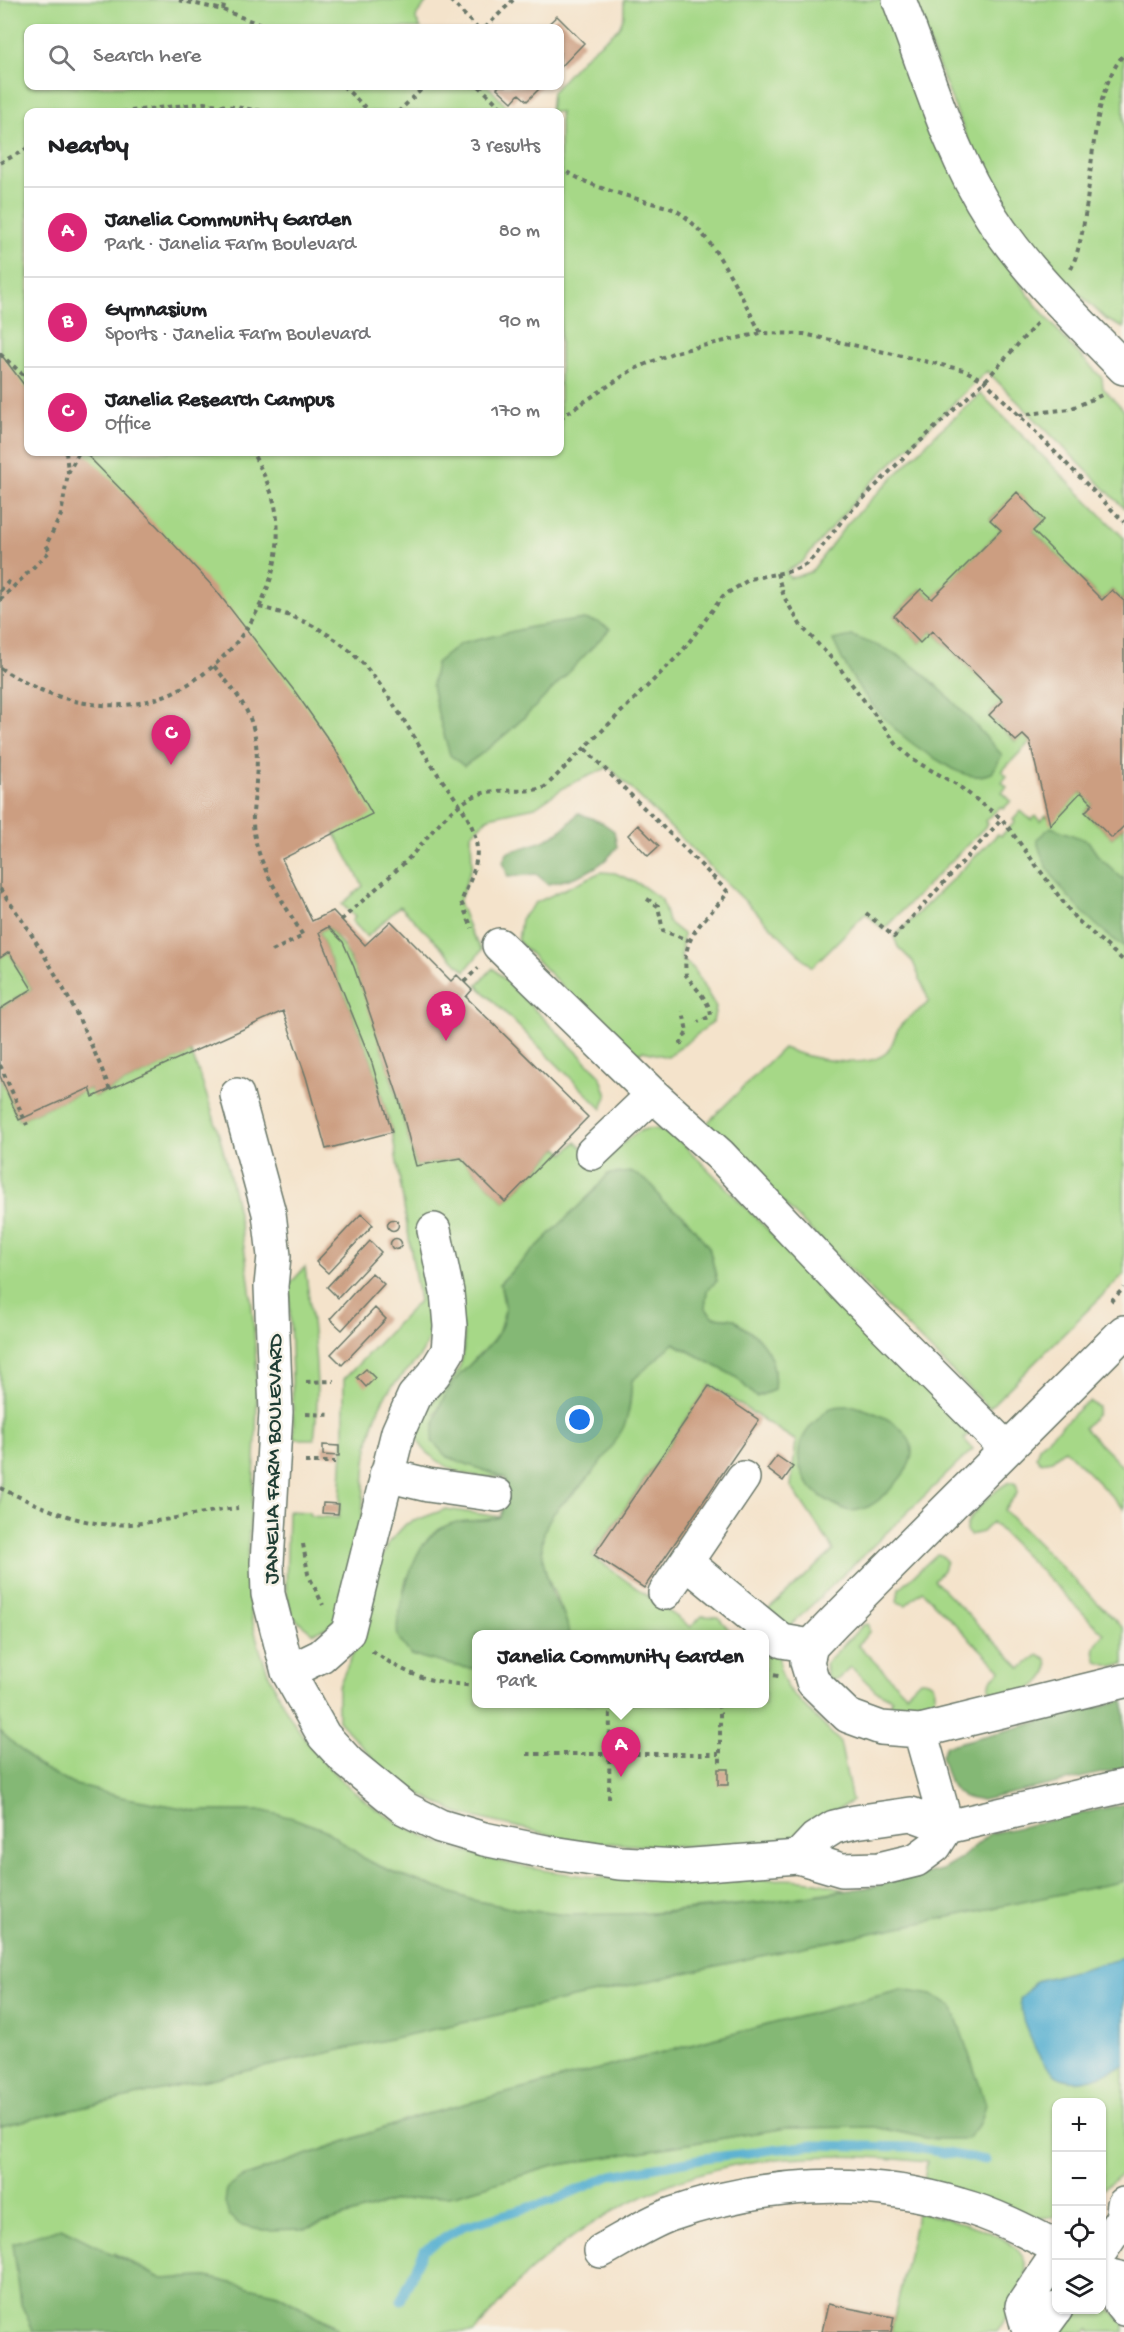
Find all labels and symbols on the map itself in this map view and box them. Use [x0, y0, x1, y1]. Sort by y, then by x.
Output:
pin: C [152, 716, 190, 765]
pin: B [426, 992, 466, 1041]
street label: JANELIA FARM BOULEVARD [260, 1333, 290, 1585]
your location [565, 1405, 594, 1434]
pin: A [602, 1728, 640, 1777]

